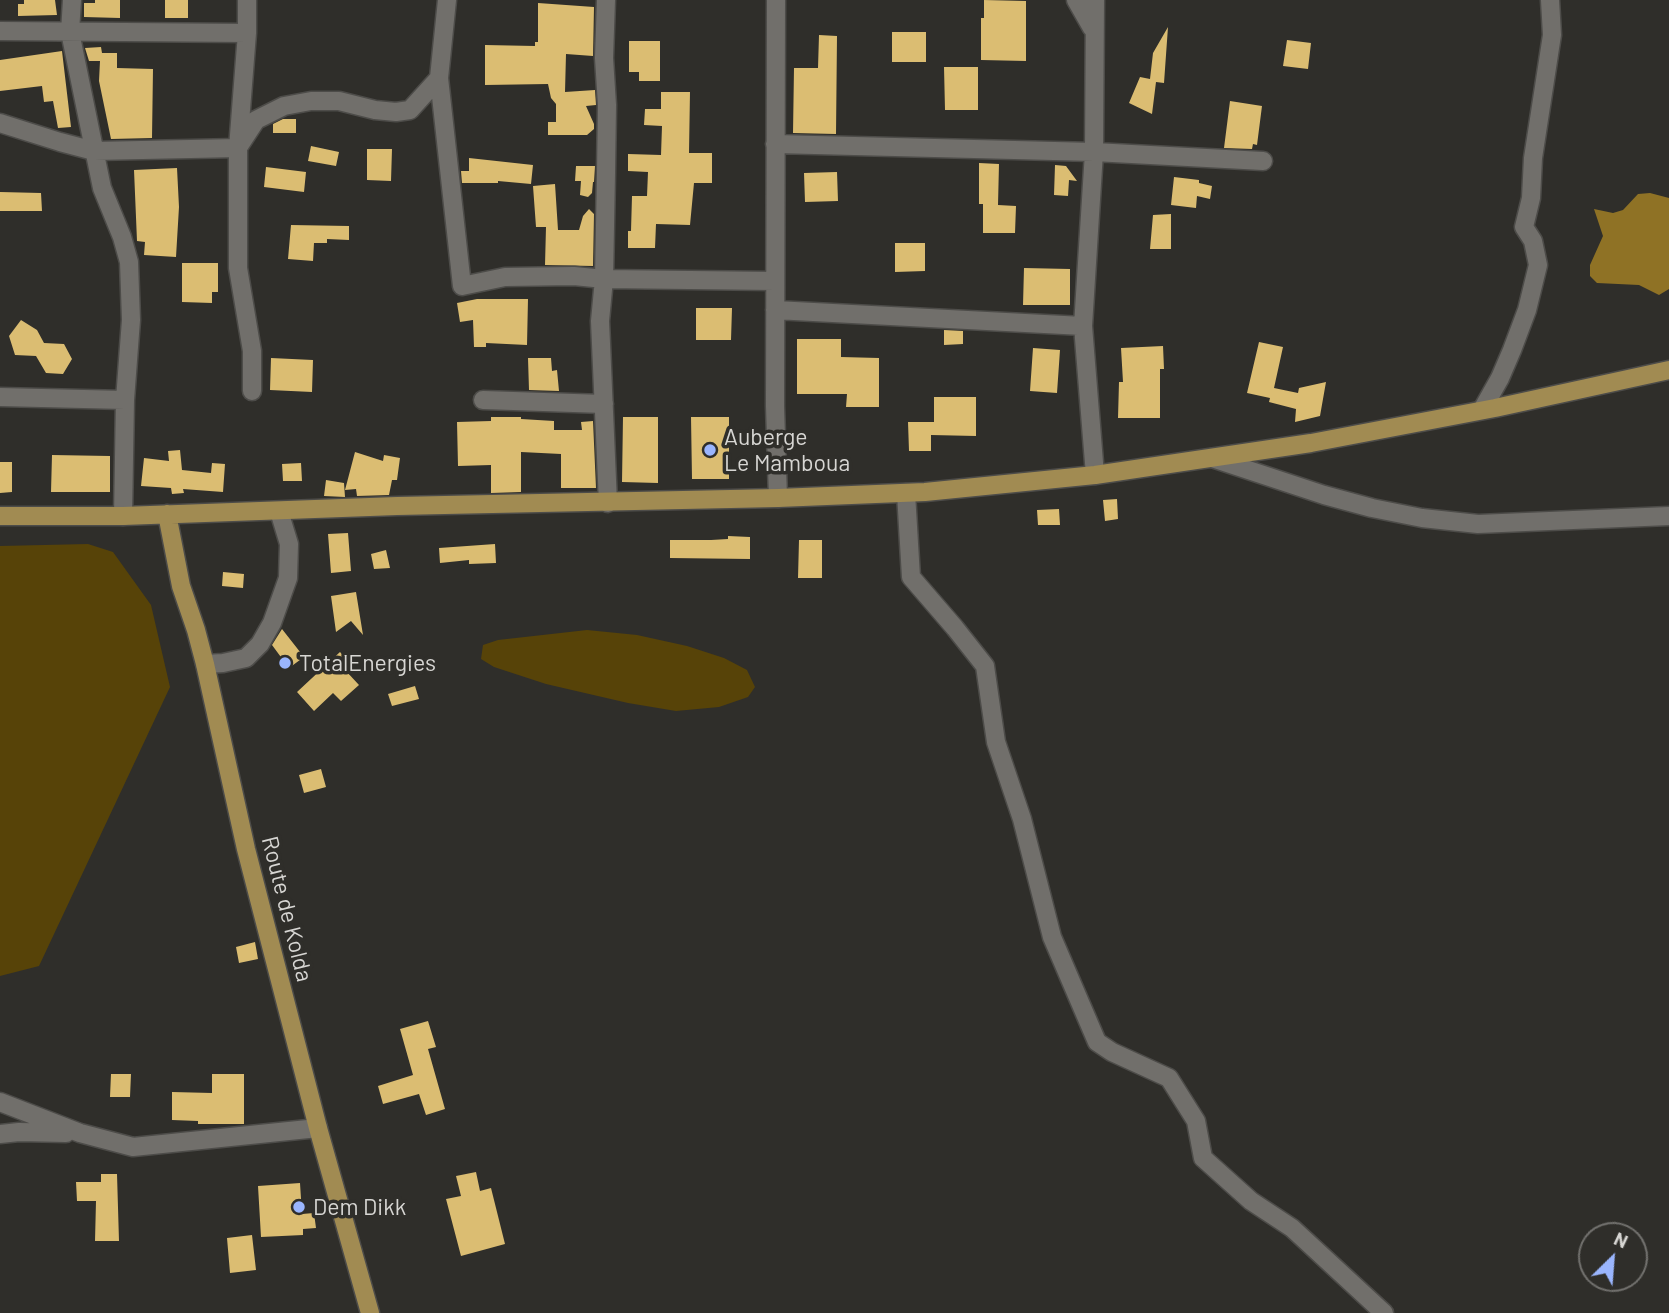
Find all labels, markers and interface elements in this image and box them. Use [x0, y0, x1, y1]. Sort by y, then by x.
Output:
place label: Auberge Le Mamboua [724, 423, 850, 477]
marker: Auberge Le Mamboua [702, 442, 718, 458]
place label: TotalEnergies [299, 649, 436, 677]
marker: TotalEnergies [277, 655, 293, 671]
street label: Route de Kolda [256, 833, 318, 985]
place label: Dem Dikk [313, 1193, 406, 1221]
marker: Dem Dikk [291, 1199, 307, 1215]
north arrow [1578, 1222, 1648, 1292]
text: N [1611, 1226, 1632, 1252]

